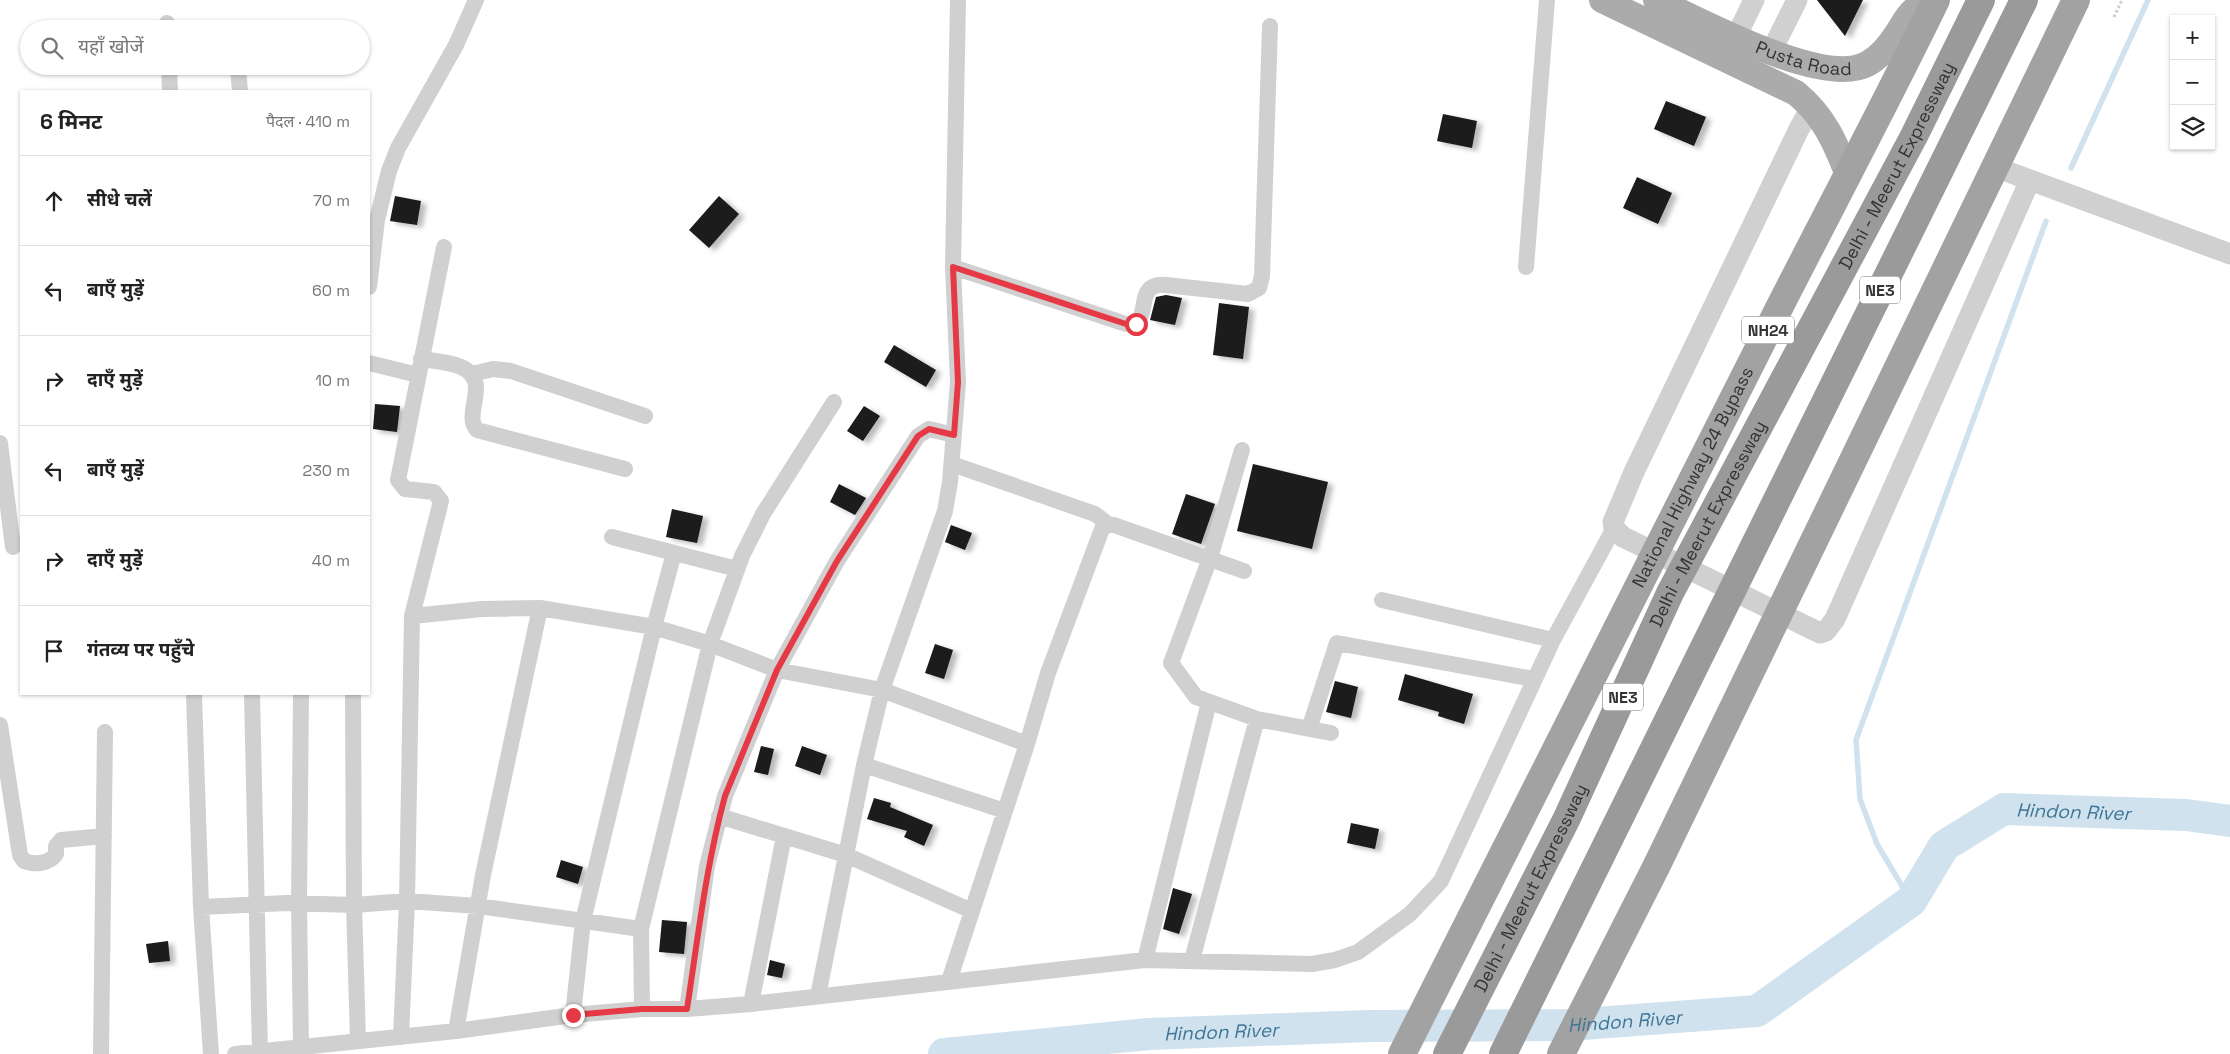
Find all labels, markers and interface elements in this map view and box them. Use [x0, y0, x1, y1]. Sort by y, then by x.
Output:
map controls [2170, 15, 2215, 150]
button: + [2170, 15, 2215, 60]
search box [20, 20, 370, 75]
icon: search [38, 34, 66, 62]
text: यहाँ खोजें [78, 34, 143, 59]
street label: Pusta Road [1752, 35, 1852, 80]
street label: Delhi - Meerut Expressway [1833, 58, 1960, 273]
button: − [2170, 60, 2215, 105]
button: layers [2170, 105, 2215, 150]
text: 6 मिनट [40, 108, 102, 135]
text: पैदल · 410 m [266, 111, 350, 132]
icon: ahead [40, 187, 68, 215]
text: सीधे चलें [87, 187, 152, 212]
text: 70 m [313, 190, 350, 211]
road number: NE3 [1860, 276, 1900, 304]
icon: left [40, 277, 68, 305]
text: बाएँ मुड़ें [87, 277, 144, 302]
text: 60 m [312, 280, 350, 301]
route start [1125, 313, 1148, 336]
road number: NH24 [1742, 316, 1794, 344]
street label: National Highway 24 Bypass [1627, 363, 1758, 591]
icon: right [40, 367, 68, 395]
text: दाएँ मुड़ें [87, 367, 143, 392]
text: 10 m [315, 370, 350, 391]
street label: Delhi - Meerut Expressway [1644, 416, 1771, 631]
icon: left [40, 457, 68, 485]
text: बाएँ मुड़ें [87, 457, 144, 482]
text: 230 m [303, 460, 350, 481]
icon: right [40, 547, 68, 575]
text: दाएँ मुड़ें [87, 547, 143, 572]
text: 40 m [312, 550, 350, 571]
icon: arrive [40, 637, 68, 665]
text: गंतव्य पर पहुँचे [87, 637, 194, 662]
road number: NE3 [1603, 684, 1643, 710]
street label: Delhi - Meerut Expressway [1468, 780, 1592, 996]
water label: Hindon River [2016, 797, 2133, 826]
route end [562, 1004, 585, 1027]
water label: Hindon River [1567, 1005, 1684, 1038]
water label: Hindon River [1163, 1017, 1280, 1046]

